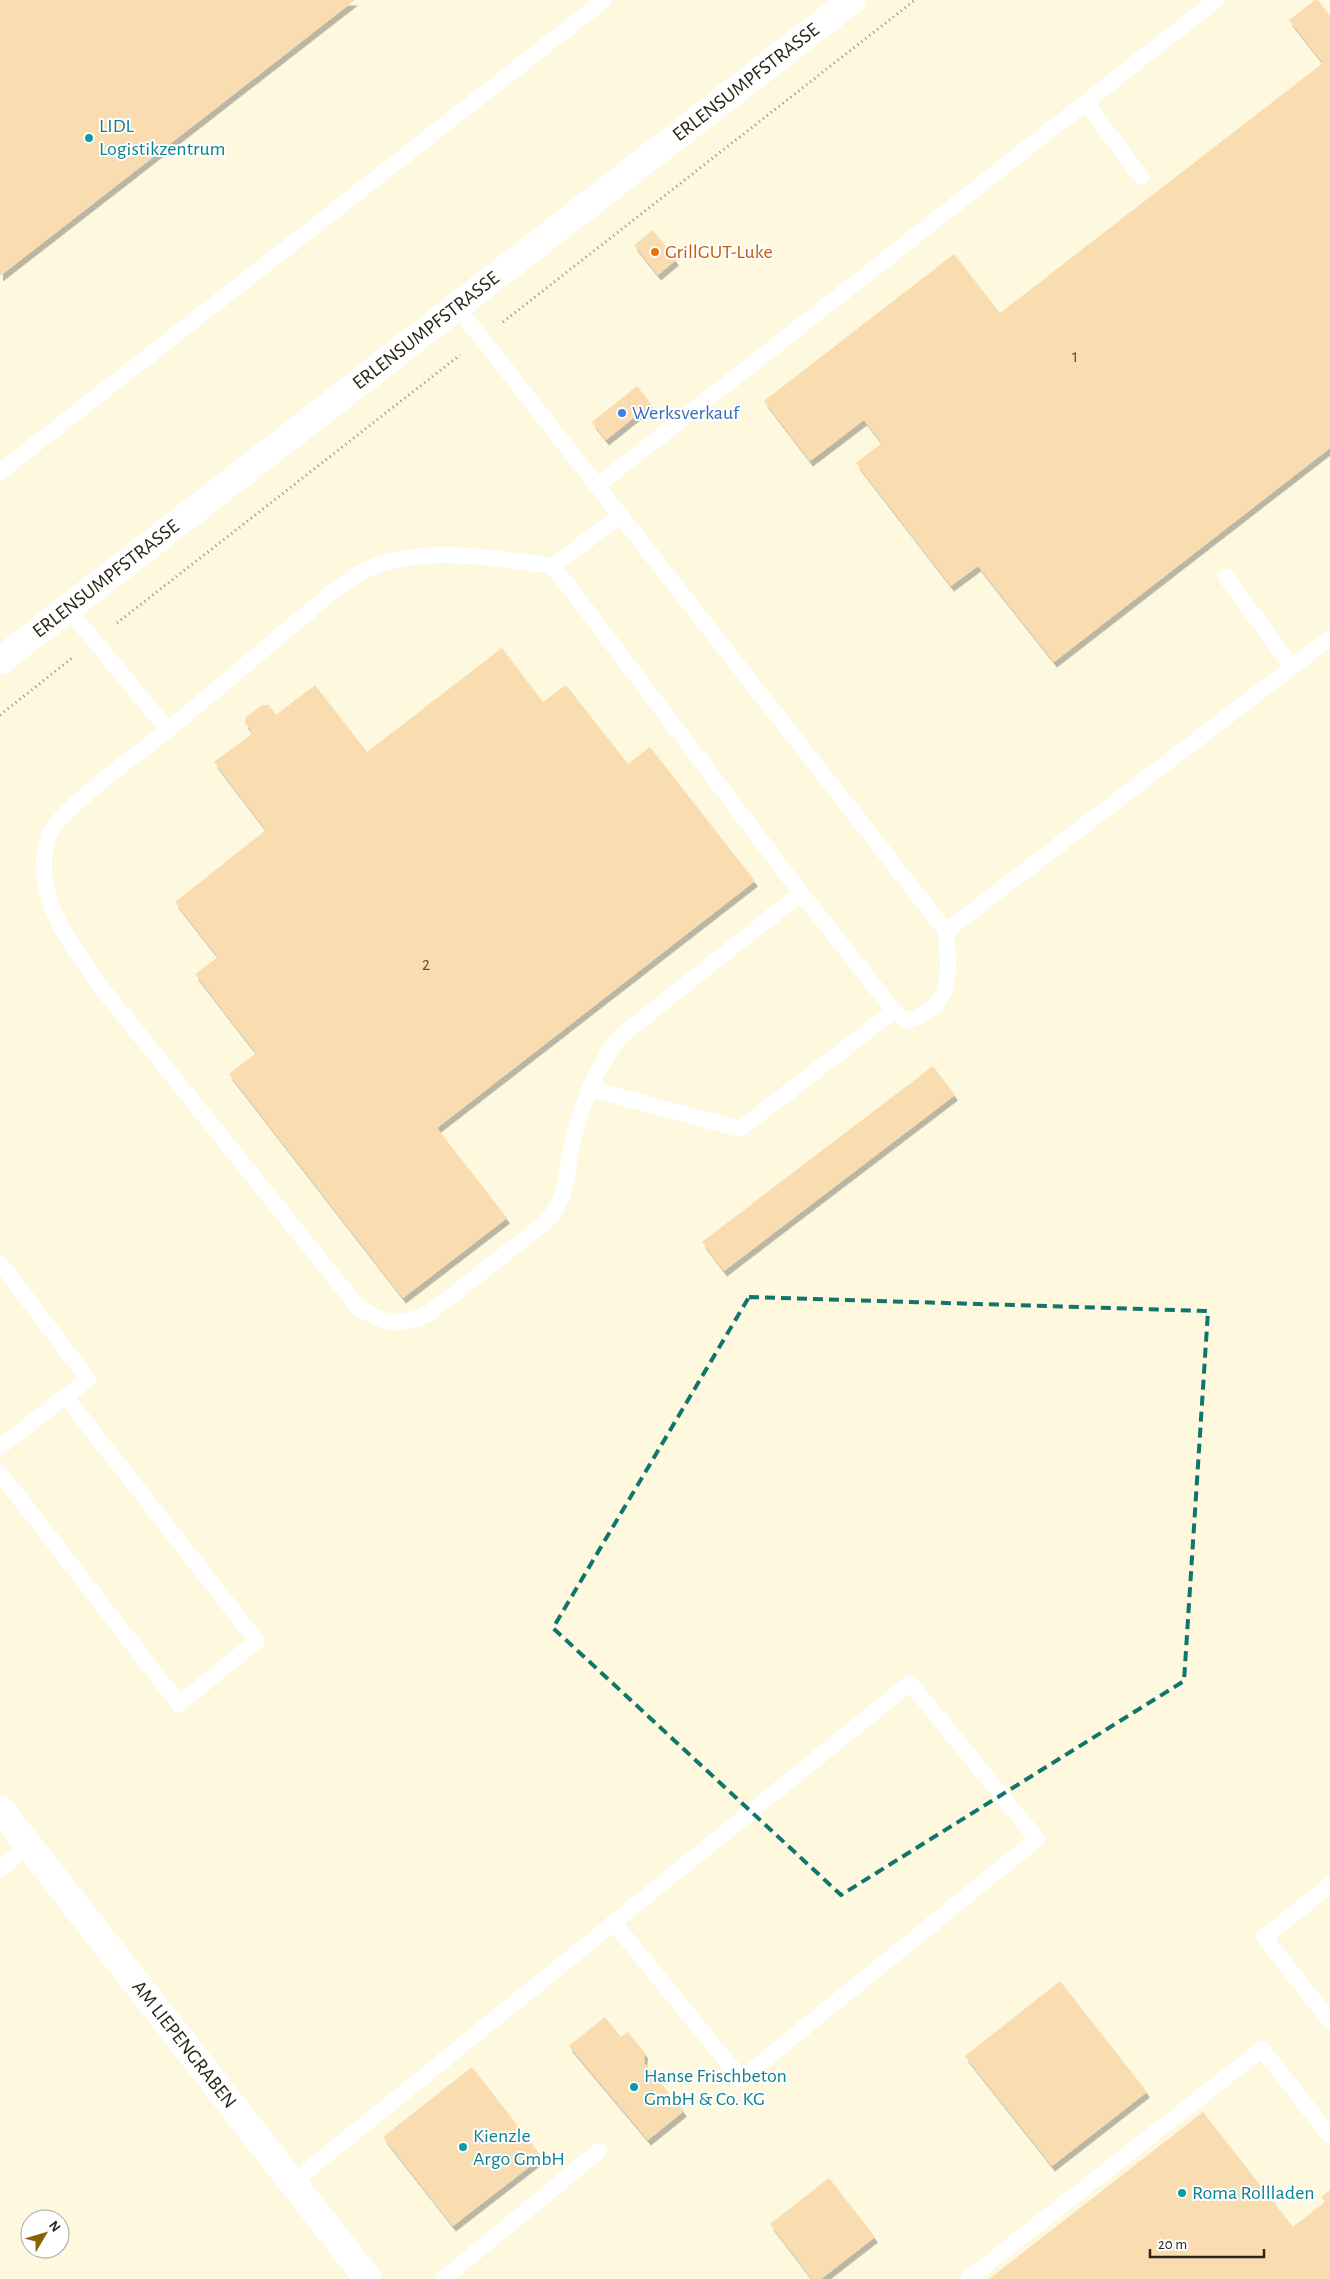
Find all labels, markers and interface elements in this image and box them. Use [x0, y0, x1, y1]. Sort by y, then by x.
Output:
street label: ERLENSUMPFSTRASSE [669, 19, 823, 145]
place label: LIDL Logistikzentrum [99, 116, 226, 159]
marker: LIDL Logistikzentrum [83, 132, 95, 144]
place label: GrillGUT-Luke [665, 242, 773, 262]
marker: GrillGUT-Luke [649, 246, 661, 258]
street label: ERLENSUMPFSTRASSE [349, 268, 503, 393]
house number: 1 [1072, 348, 1078, 366]
place label: Werksverkauf [632, 403, 740, 423]
marker: Werksverkauf [616, 407, 628, 419]
street label: ERLENSUMPFSTRASSE [29, 516, 183, 642]
house number: 2 [422, 956, 430, 974]
street label: AM LIEPENGRABEN [128, 1977, 240, 2112]
place label: Hanse Frischbeton GmbH & Co. KG [644, 2066, 787, 2109]
marker: Hanse Frischbeton GmbH & Co. KG [628, 2081, 640, 2093]
place label: Kienzle Argo GmbH [473, 2126, 565, 2169]
marker: Kienzle Argo GmbH [457, 2141, 469, 2153]
place label: Roma Rollladen [1192, 2183, 1315, 2203]
marker: Roma Rollladen [1176, 2187, 1188, 2199]
north arrow [20, 2209, 70, 2259]
text: N [46, 2218, 63, 2235]
scale bar [1150, 2226, 1264, 2258]
text: 20 m [1158, 2237, 1187, 2252]

